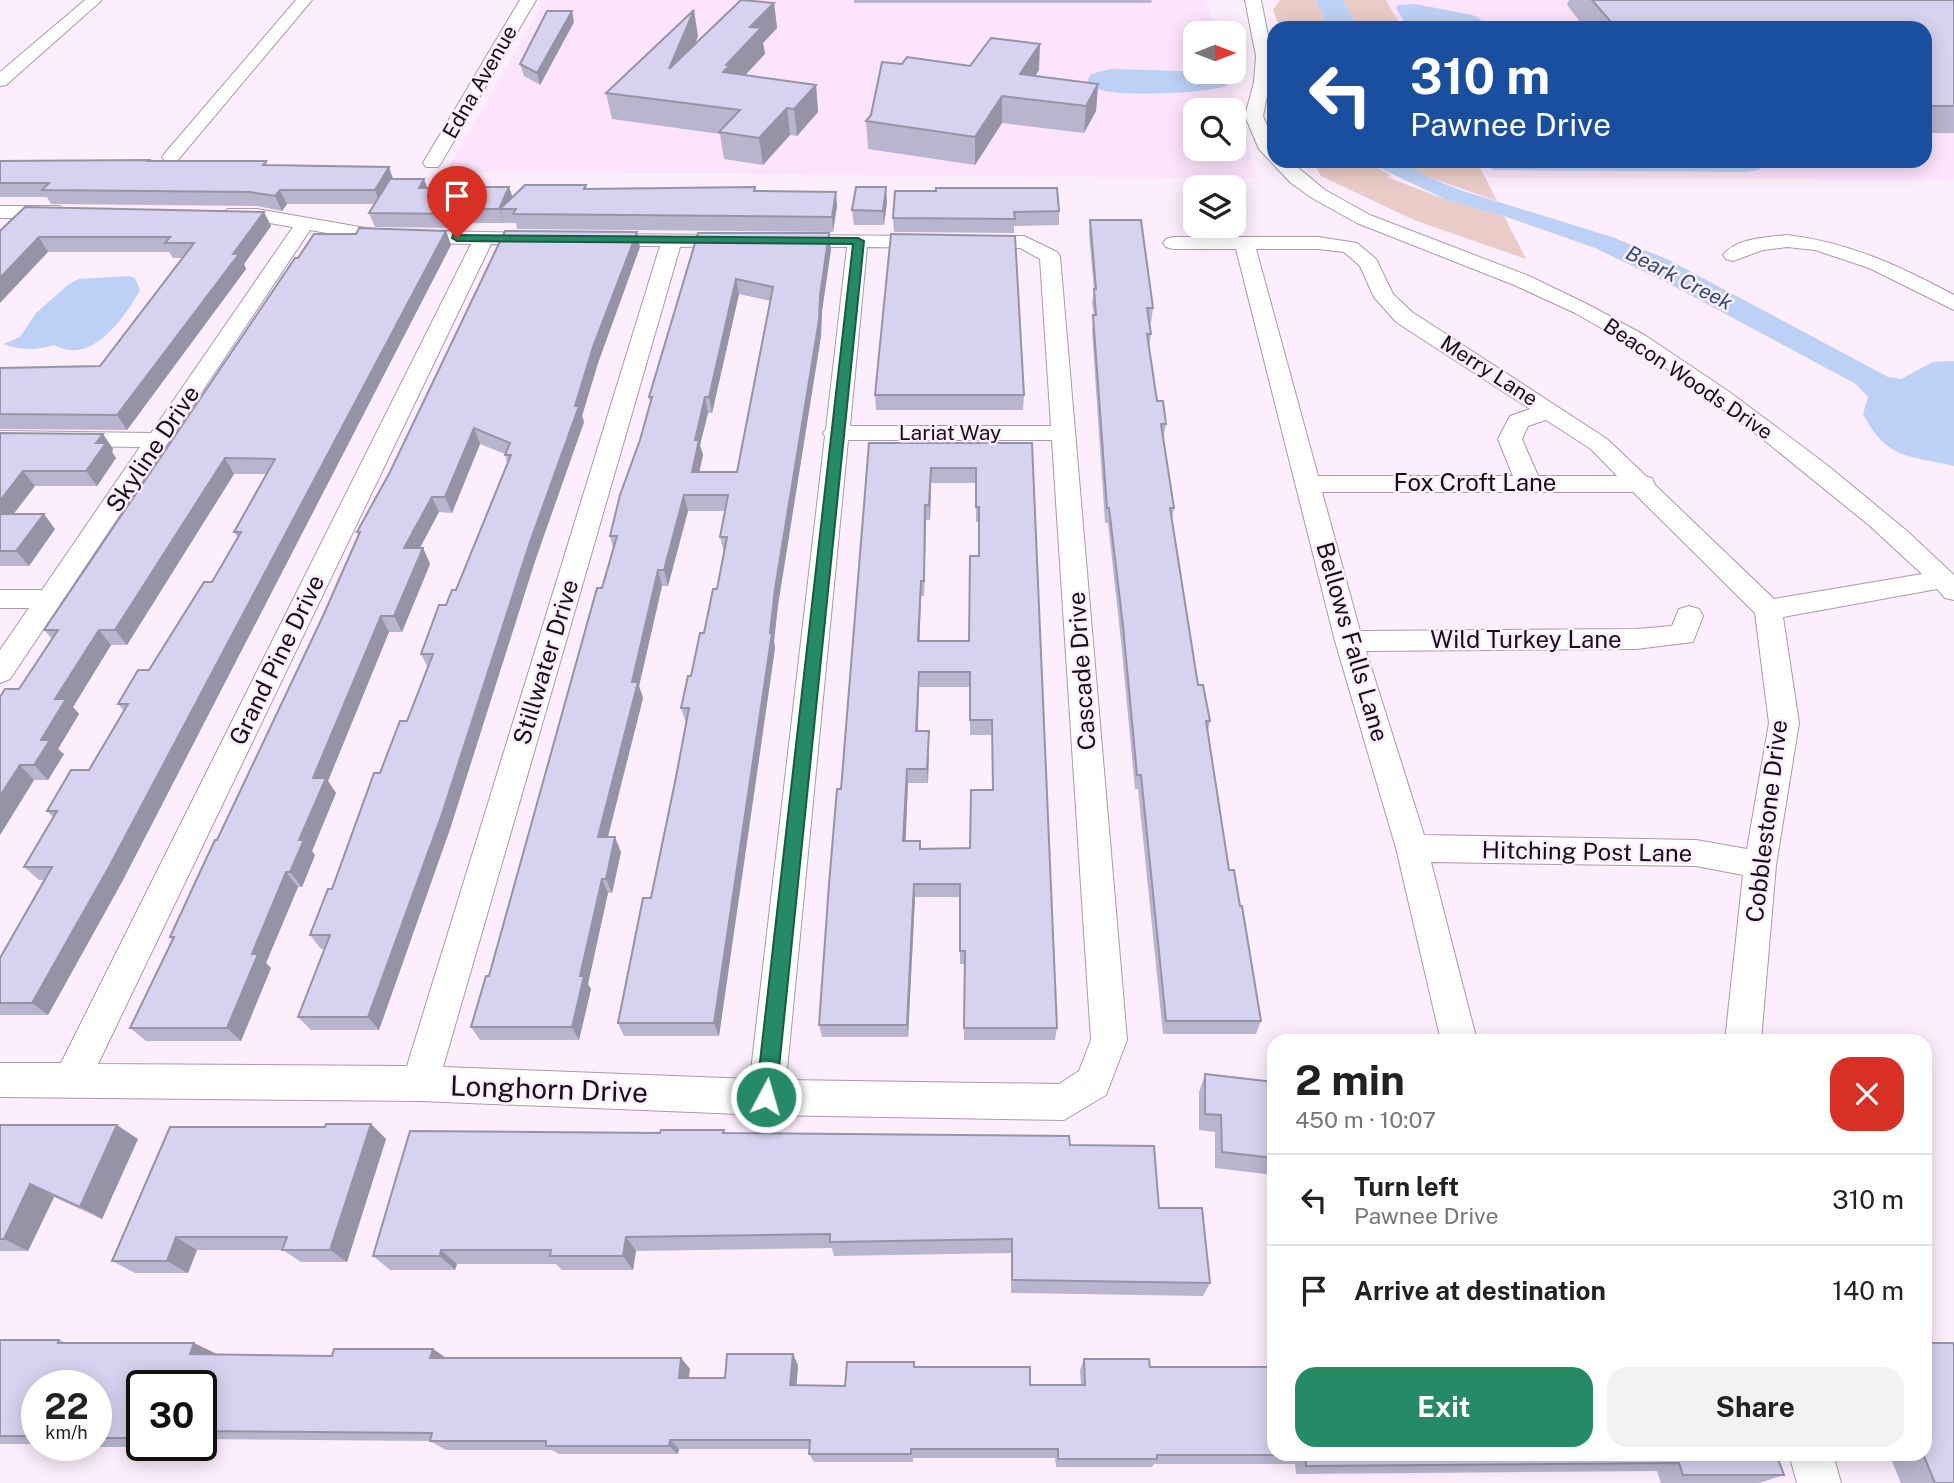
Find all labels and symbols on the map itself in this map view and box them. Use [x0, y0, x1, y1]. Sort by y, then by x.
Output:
street label: Edna Avenue [437, 21, 522, 143]
north arrow [1183, 21, 1246, 84]
pin [427, 166, 487, 238]
water label: Beark Creek [1622, 240, 1737, 315]
street label: Beacon Woods Drive [1599, 313, 1778, 445]
street label: Merry Lane [1436, 330, 1543, 411]
street label: Skyline Drive [100, 380, 205, 517]
street label: Lariat Way [899, 420, 1001, 445]
street label: Fox Croft Lane [1394, 468, 1556, 496]
street label: Bellows Falls Lane [1311, 539, 1395, 745]
street label: Grand Pine Drive [223, 570, 329, 749]
street label: Stillwater Drive [507, 576, 583, 748]
street label: Cascade Drive [1061, 591, 1101, 751]
street label: Wild Turkey Lane [1430, 625, 1622, 653]
street label: Cobblestone Drive [1740, 718, 1792, 924]
street label: Hitching Post Lane [1482, 835, 1693, 867]
position arrow [729, 1060, 803, 1134]
street label: Longhorn Drive [450, 1069, 648, 1108]
speed limit sign: 30 [126, 1370, 217, 1461]

